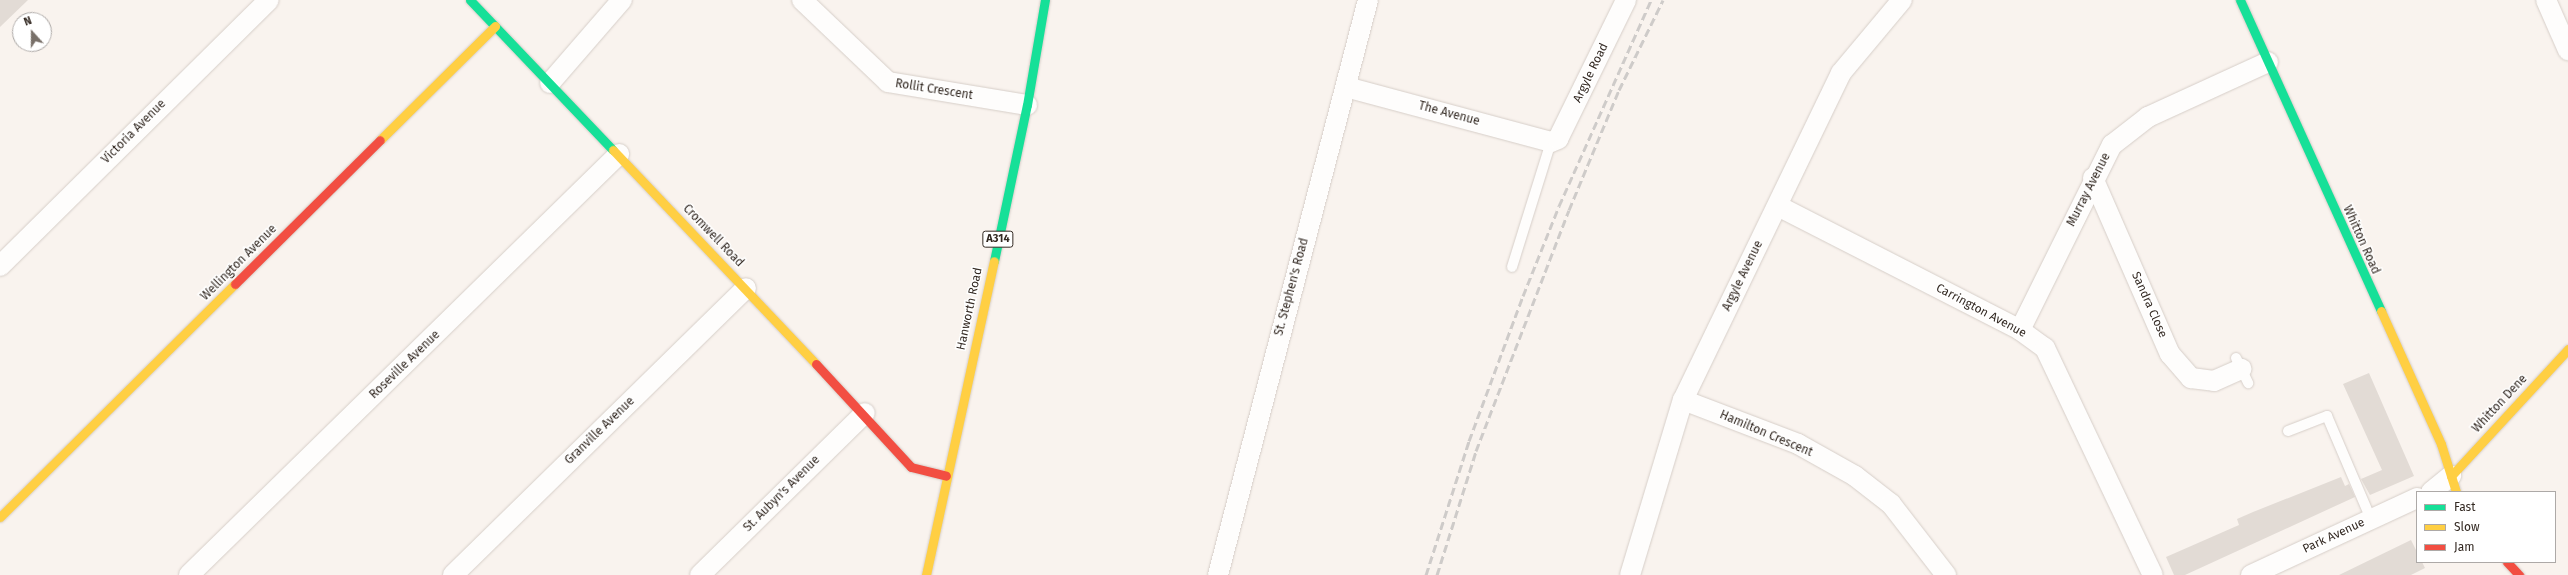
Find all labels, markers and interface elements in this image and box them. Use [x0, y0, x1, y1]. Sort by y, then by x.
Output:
north arrow [12, 12, 52, 52]
text: N [22, 14, 34, 29]
street label: Argyle Road [1570, 41, 1612, 105]
street label: Rollit Crescent [894, 77, 974, 103]
street label: Victoria Avenue [99, 97, 169, 167]
street label: The Avenue [1417, 99, 1481, 129]
street label: Murray Avenue [2064, 151, 2114, 229]
street label: Cromwell Road [680, 202, 746, 270]
street label: Whitton Road [2339, 203, 2383, 277]
street label: Wellington Avenue [198, 222, 280, 304]
road number: A314 [982, 230, 1014, 248]
street label: St. Stephen's Road [1272, 236, 1312, 338]
street label: Argyle Avenue [1720, 238, 1766, 314]
street label: Hanworth Road [954, 266, 986, 352]
street label: Sandra Close [2128, 270, 2170, 340]
street label: Carrington Avenue [1933, 281, 2029, 341]
street label: Roseville Avenue [367, 328, 443, 402]
street label: Whitton Dene [2470, 372, 2530, 436]
street label: Granville Avenue [562, 394, 638, 468]
street label: Hamilton Crescent [1717, 408, 1815, 460]
street label: St. Aubyn's Avenue [741, 453, 823, 535]
legend [2416, 491, 2556, 563]
text: Fast [2454, 500, 2476, 514]
street label: Park Avenue [2301, 515, 2367, 557]
text: Slow [2454, 520, 2480, 534]
text: Jam [2454, 540, 2474, 554]

